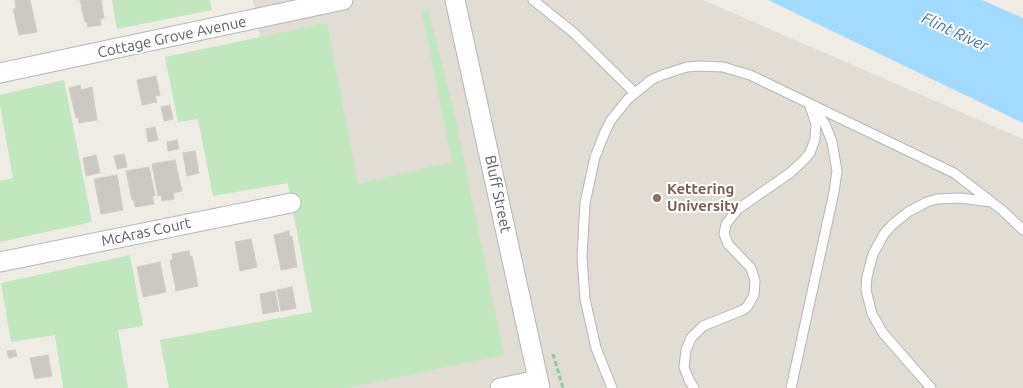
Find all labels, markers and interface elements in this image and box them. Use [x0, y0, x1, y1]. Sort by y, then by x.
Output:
water label: Flint River [919, 8, 991, 56]
street label: Cottage Grove Avenue [96, 12, 248, 62]
street label: Bluff Street [481, 154, 515, 234]
place label: Kettering University [667, 180, 739, 215]
marker: Kettering University [651, 192, 663, 204]
street label: McAras Court [100, 214, 192, 250]

